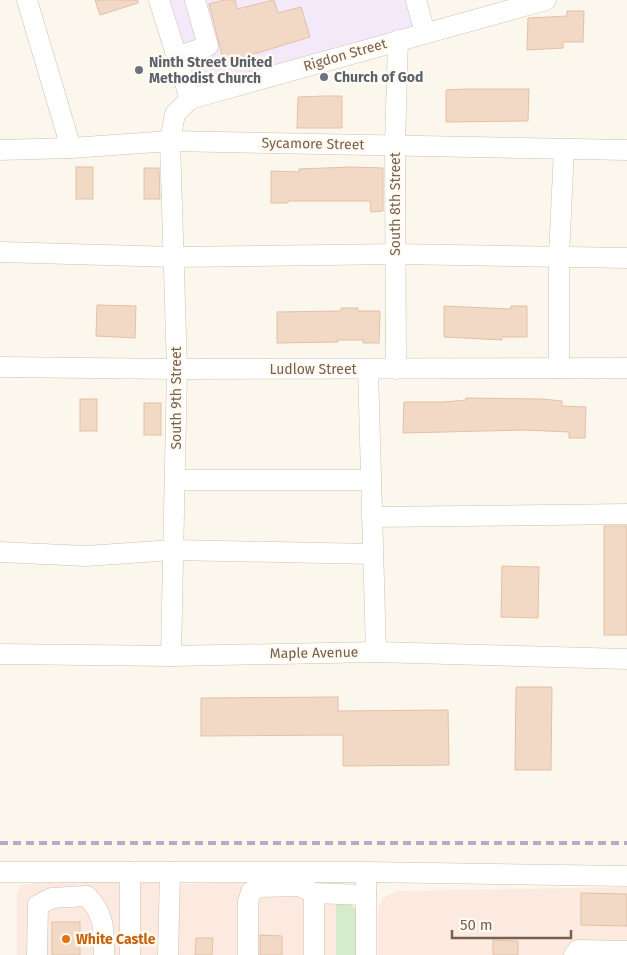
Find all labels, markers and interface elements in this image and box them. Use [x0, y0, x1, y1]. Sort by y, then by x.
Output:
street label: Rigdon Street [301, 35, 390, 75]
place label: Ninth Street United Methodist Church [149, 54, 272, 87]
marker: Ninth Street United Methodist Church [133, 64, 145, 76]
place label: Church of God [334, 69, 423, 86]
marker: Church of God [318, 71, 330, 83]
street label: Sycamore Street [261, 135, 366, 153]
street label: South 8th Street [387, 151, 404, 256]
street label: South 9th Street [168, 345, 185, 450]
street label: Ludlow Street [269, 361, 358, 378]
street label: Maple Avenue [270, 644, 358, 662]
scale bar [452, 908, 571, 940]
text: 50 m [460, 916, 493, 934]
place label: White Castle [76, 931, 156, 948]
marker: White Castle [60, 933, 72, 945]

